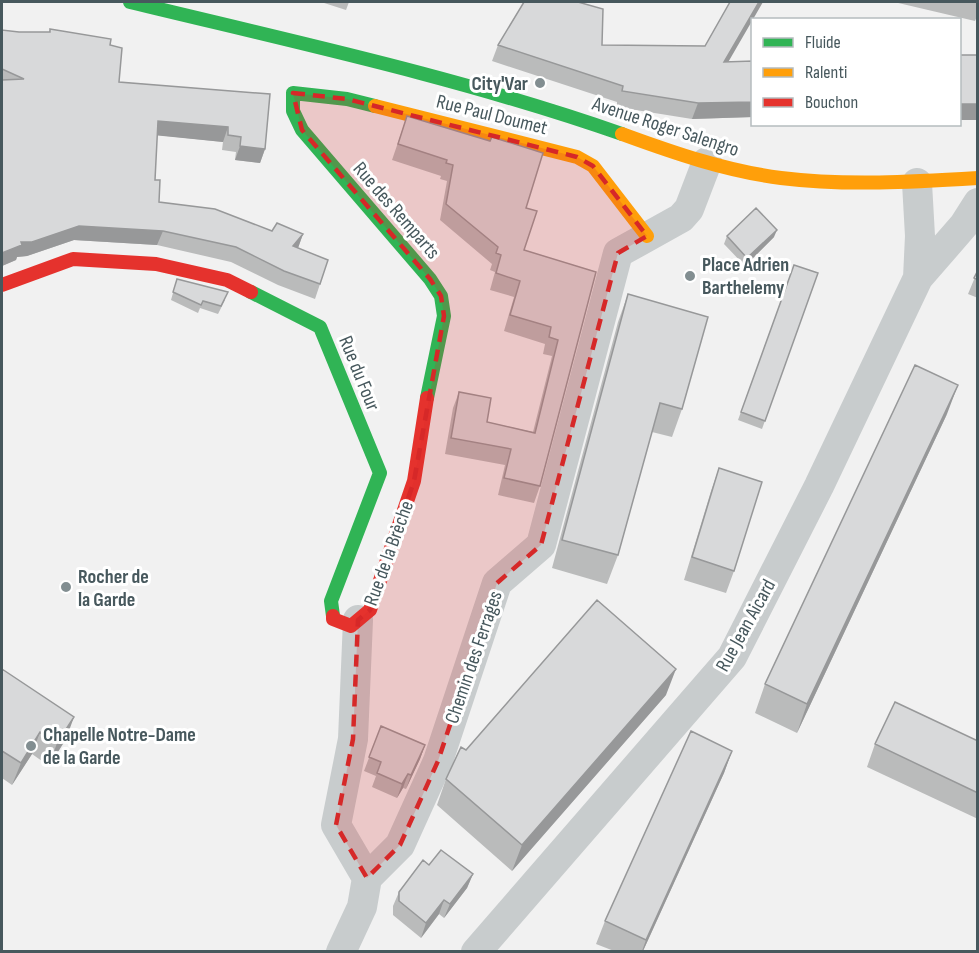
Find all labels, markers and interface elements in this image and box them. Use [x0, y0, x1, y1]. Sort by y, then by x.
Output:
legend [751, 18, 961, 126]
text: Fluide [805, 32, 841, 53]
text: Ralenti [805, 62, 847, 83]
place label: City'Var [472, 72, 528, 96]
marker: City'Var [533, 76, 547, 90]
street label: Rue Paul Doumet [434, 90, 550, 140]
street label: Avenue Roger Salengro [589, 92, 742, 162]
text: Bouchon [805, 92, 858, 113]
street label: Rue des Remparts [348, 157, 445, 264]
place label: Place Adrien Barthelemy [702, 253, 789, 300]
marker: Place Adrien Barthelemy [683, 269, 697, 283]
street label: Rue du Four [333, 333, 385, 414]
street label: Rue de la Brèche [359, 498, 419, 609]
place label: Rocher de la Garde [78, 565, 149, 612]
street label: Rue Jean Aicard [711, 575, 781, 676]
marker: Rocher de la Garde [59, 580, 73, 594]
street label: Chemin des Ferrages [440, 588, 508, 727]
place label: Chapelle Notre-Dame de la Garde [43, 723, 196, 770]
marker: Chapelle Notre-Dame de la Garde [24, 739, 38, 753]

